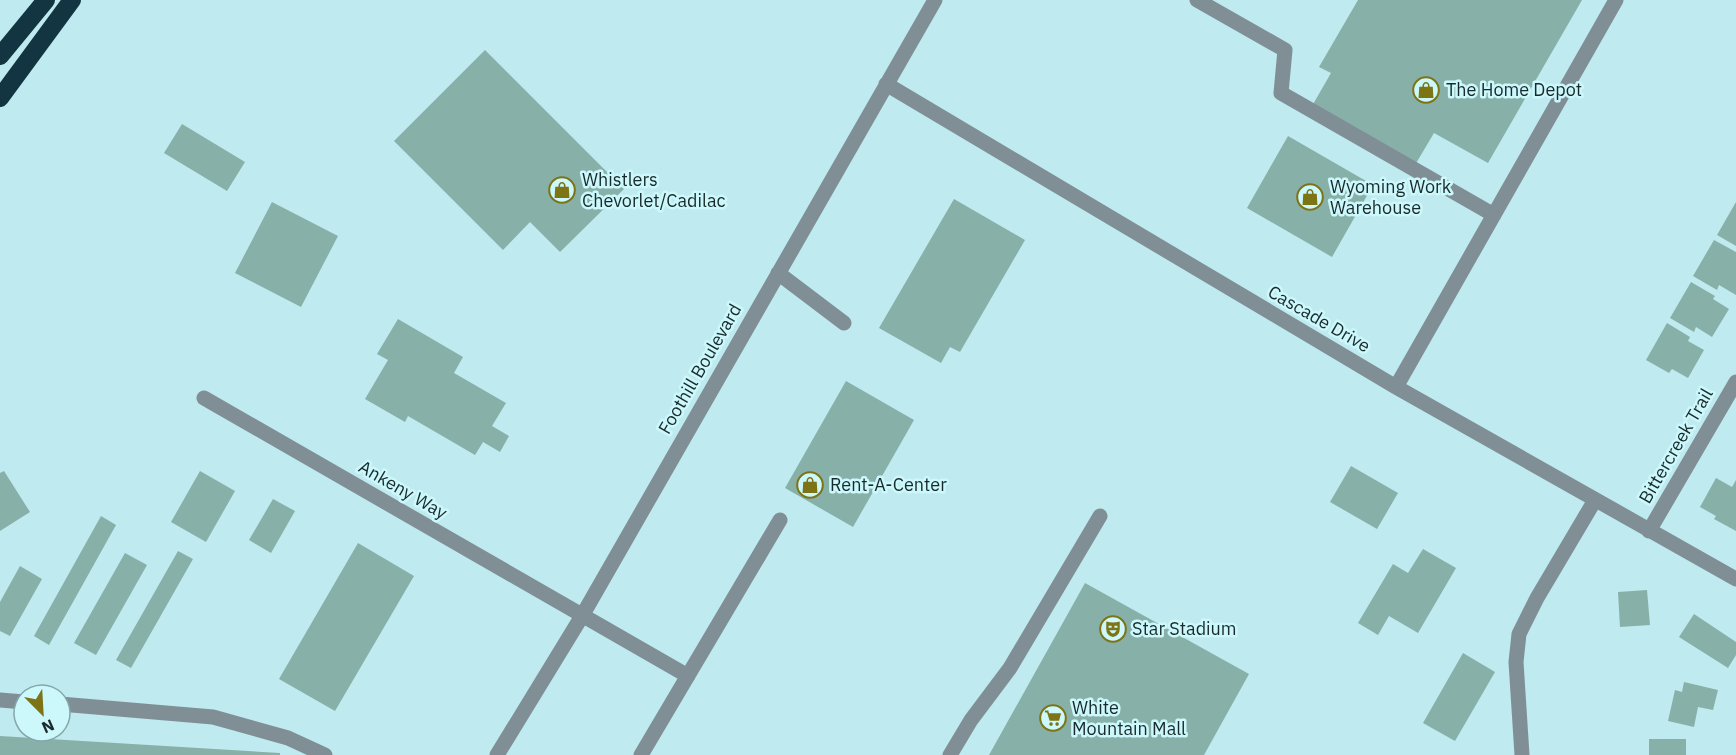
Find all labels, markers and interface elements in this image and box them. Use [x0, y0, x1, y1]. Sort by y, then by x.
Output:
shop icon: The Home Depot [1411, 75, 1441, 105]
place label: The Home Depot [1446, 78, 1582, 101]
place label: Whistlers Chevorlet/Cadilac [582, 168, 726, 212]
shop icon: Whistlers Chevorlet/Cadilac [547, 175, 577, 205]
place label: Wyoming Work Warehouse [1330, 175, 1452, 219]
shop icon: Wyoming Work Warehouse [1295, 182, 1325, 212]
street label: Cascade Drive [1264, 280, 1375, 357]
street label: Foothill Boulevard [653, 299, 746, 438]
street label: Bittercreek Trail [1633, 384, 1718, 507]
street label: Ankeny Way [355, 455, 452, 524]
shop icon: Rent-A-Center [795, 470, 825, 500]
place label: Rent-A-Center [830, 473, 947, 496]
theatre icon: Star Stadium [1098, 614, 1128, 644]
place label: Star Stadium [1132, 617, 1237, 640]
north arrow [12, 683, 72, 743]
place label: White Mountain Mall [1072, 696, 1186, 740]
supermarket icon: White Mountain Mall [1038, 703, 1068, 733]
text: N [39, 715, 57, 738]

